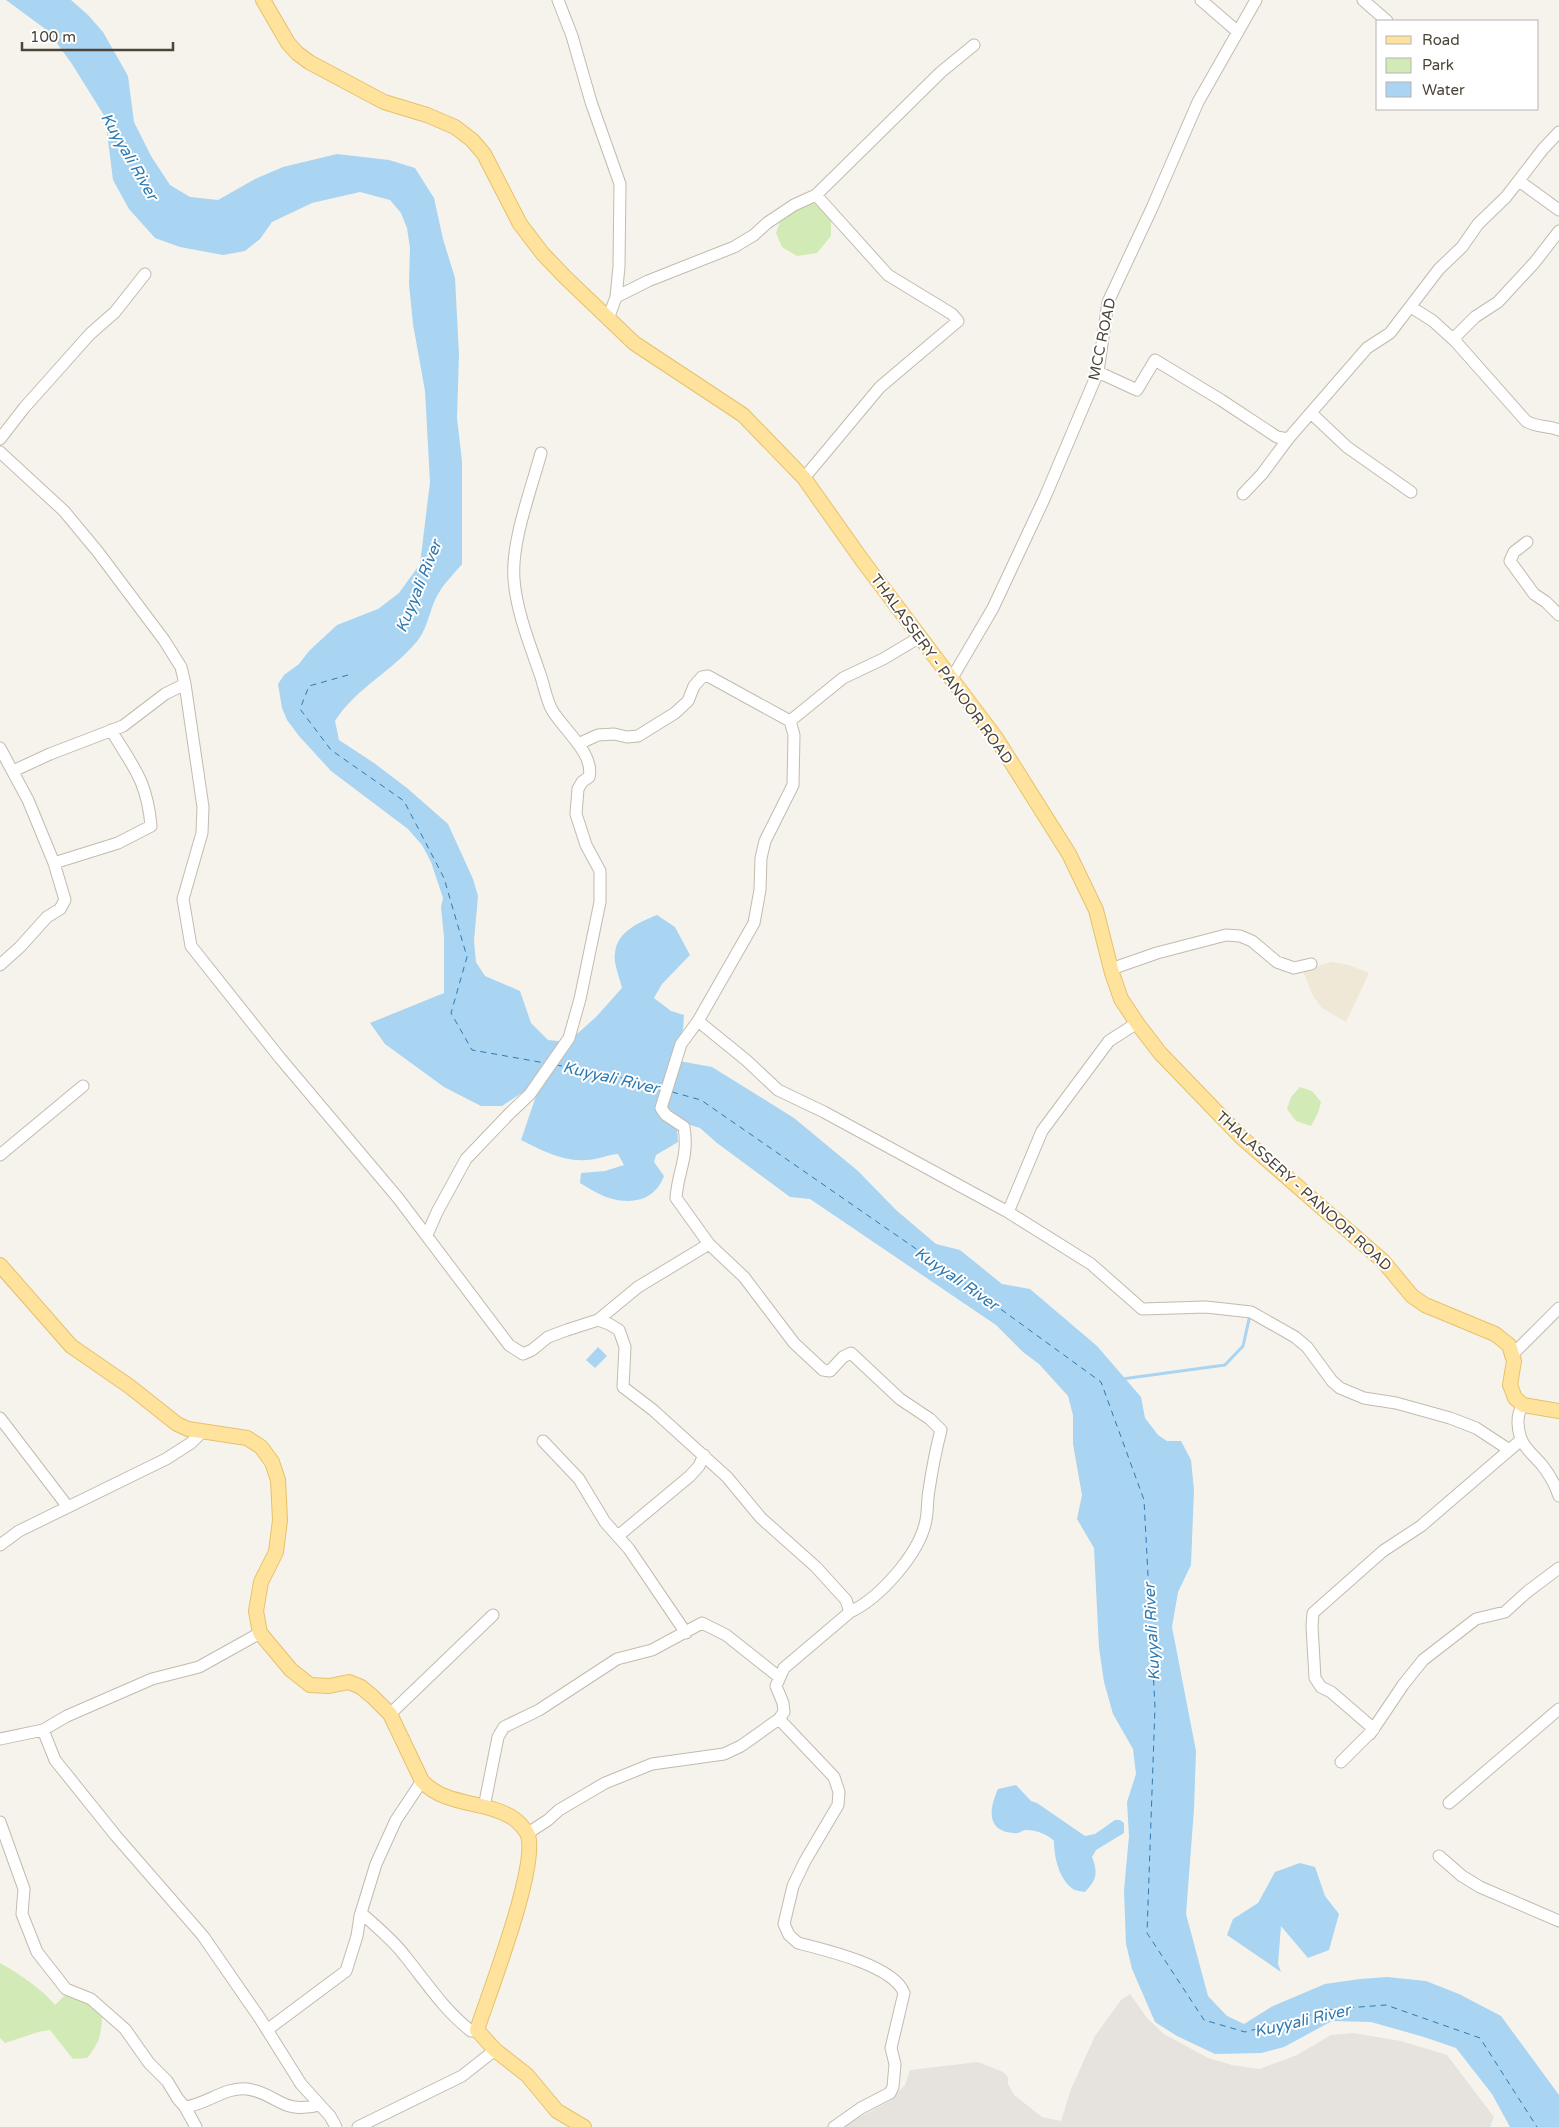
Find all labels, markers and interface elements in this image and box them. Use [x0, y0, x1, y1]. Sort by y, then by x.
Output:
scale bar [22, 20, 174, 52]
legend [1376, 20, 1539, 110]
text: 100 m [30, 28, 76, 46]
text: Road [1422, 31, 1460, 49]
text: Park [1422, 56, 1454, 74]
text: Water [1422, 81, 1465, 99]
water label: Kuyyali River [96, 109, 163, 205]
street label: MCC ROAD [1084, 296, 1120, 382]
water label: Kuyyali River [391, 536, 447, 635]
street label: THALASSERY - PANOOR ROAD [867, 571, 1017, 767]
water label: Kuyyali River [561, 1057, 662, 1099]
street label: THALASSERY - PANOOR ROAD [1212, 1107, 1396, 1275]
water label: Kuyyali River [911, 1243, 1004, 1316]
water label: Kuyyali River [1139, 1581, 1165, 1681]
water label: Kuyyali River [1252, 2000, 1354, 2042]

